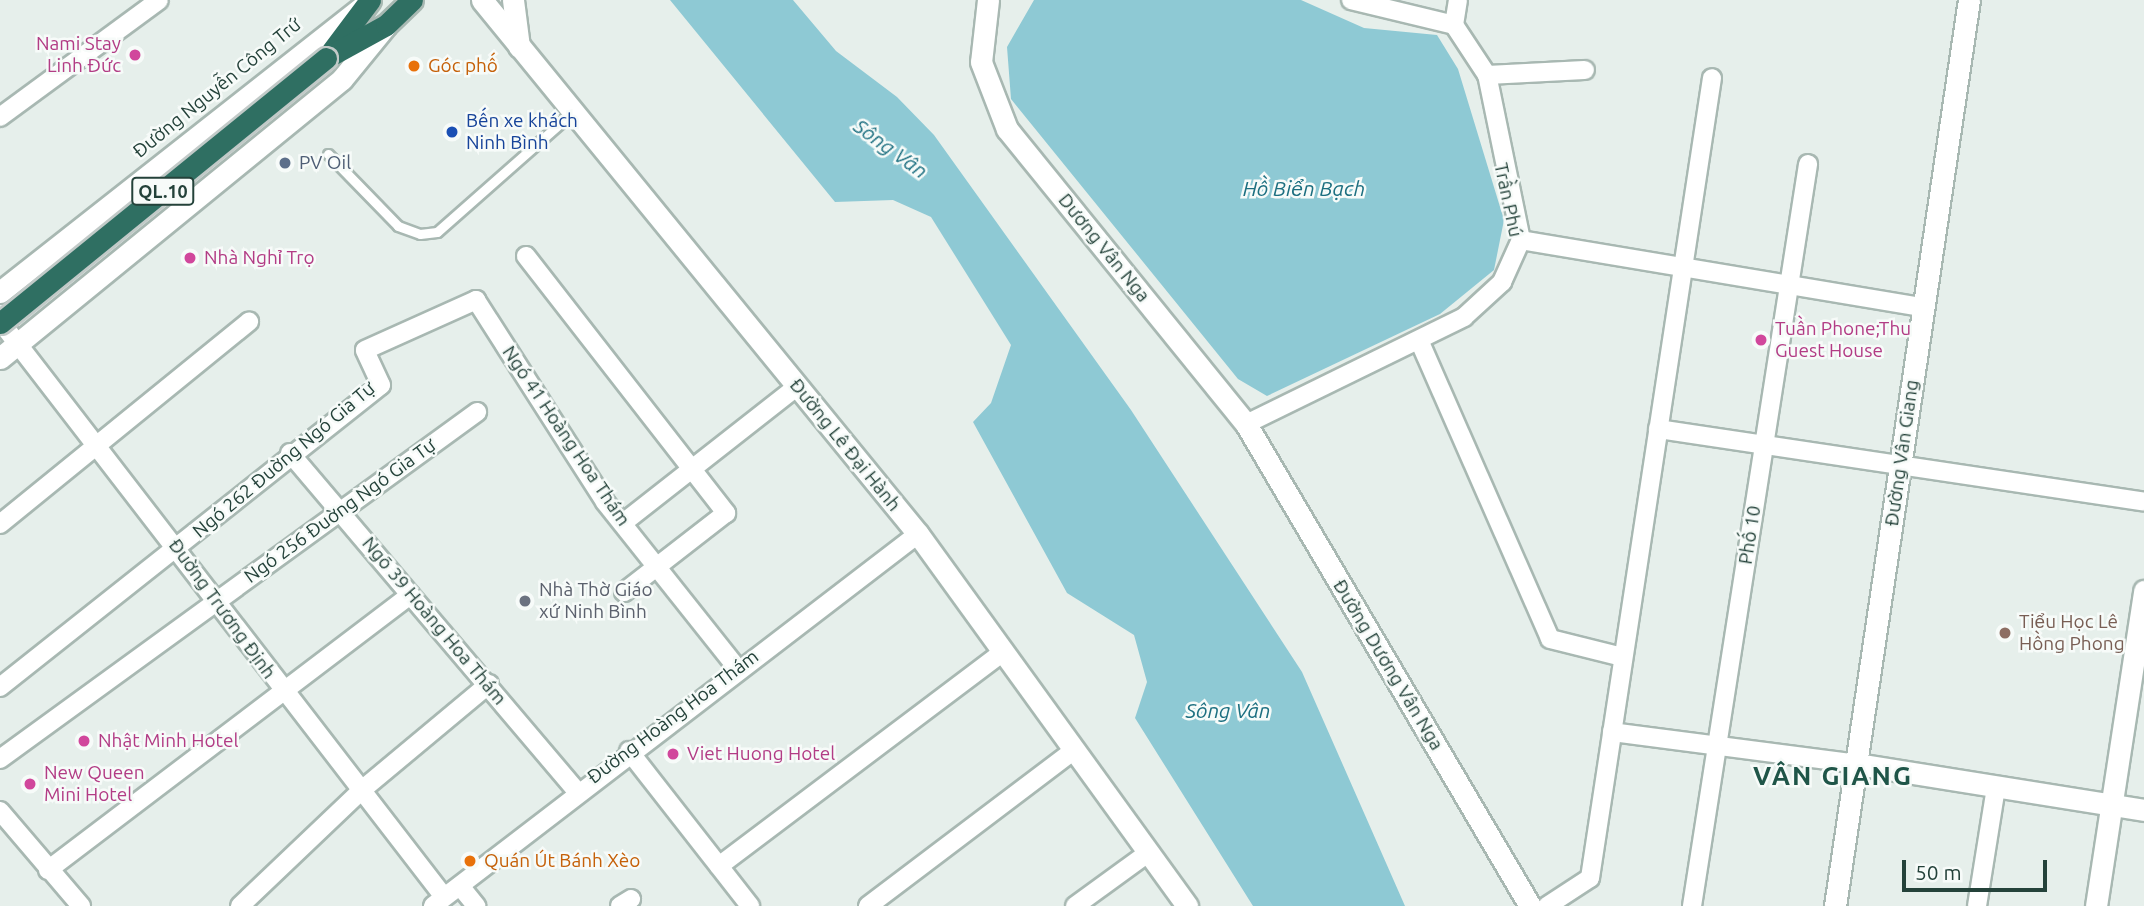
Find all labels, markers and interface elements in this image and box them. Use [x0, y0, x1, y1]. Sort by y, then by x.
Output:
street label: Đường Nguyễn Công Trứ [128, 13, 306, 163]
place label: Nami Stay Linh Đức [36, 33, 121, 77]
marker: Nami Stay Linh Đức [127, 47, 143, 63]
place label: Góc phố [428, 55, 498, 77]
marker: Góc phố [406, 58, 422, 74]
place label: Bến xe khách Ninh Bình [466, 110, 578, 154]
water label: Sông Vân [849, 113, 933, 183]
marker: Bến xe khách Ninh Bình [444, 124, 460, 140]
place label: PV Oil [299, 152, 351, 174]
marker: PV Oil [277, 155, 293, 171]
street label: Trần Phú [1489, 161, 1527, 239]
water label: Hồ Biển Bạch [1243, 175, 1365, 201]
road number: QL.10 [130, 176, 196, 206]
street label: Dương Vân Nga [1053, 189, 1155, 307]
place label: Nhà Nghỉ Trọ [204, 247, 315, 269]
marker: Nhà Nghỉ Trọ [182, 250, 198, 266]
place label: Tuần Phone;Thu Guest House [1775, 318, 1911, 362]
marker: Tuần Phone;Thu Guest House [1753, 332, 1769, 348]
street label: Ngó 41 Hoàng Hoa Thám [497, 342, 635, 530]
street label: Đường Lê Đại Hành [785, 374, 905, 516]
street label: Ngó 262 Đuờng Ngó Gia Tự [188, 377, 380, 543]
street label: Đường Vân Giang [1880, 378, 1924, 528]
street label: Ngó 256 Đuờng Ngó Gia Tự [240, 434, 440, 588]
street label: Phố 10 [1734, 504, 1766, 566]
street label: Ngõ 39 Hoàng Hoa Thám [357, 532, 511, 710]
street label: Đuờng Trương Định [164, 535, 280, 683]
street label: Đường Dương Vân Nga [1328, 576, 1448, 754]
place label: Nhà Thờ Giáo xứ Ninh Bình [539, 579, 653, 623]
marker: Nhà Thờ Giáo xứ Ninh Bình [517, 593, 533, 609]
place label: Tiểu Học Lê Hồng Phong [2019, 611, 2125, 655]
marker: Tiểu Học Lê Hồng Phong [1997, 625, 2013, 641]
street label: Đường Hoàng Hoa Thám [583, 645, 763, 789]
water label: Sông Vân [1185, 697, 1271, 723]
place label: Nhật Minh Hotel [98, 730, 238, 752]
marker: Nhật Minh Hotel [76, 733, 92, 749]
place label: Viet Huong Hotel [687, 743, 835, 765]
marker: Viet Huong Hotel [665, 746, 681, 762]
district label: VÂN GIANG [1754, 760, 1912, 792]
place label: New Queen Mini Hotel [44, 762, 145, 806]
marker: New Queen Mini Hotel [22, 776, 38, 792]
scale bar [1906, 846, 2051, 890]
place label: Quán Út Bánh Xèo [484, 850, 640, 872]
marker: Quán Út Bánh Xèo [462, 853, 478, 869]
text: 50 m [1915, 860, 1962, 884]

